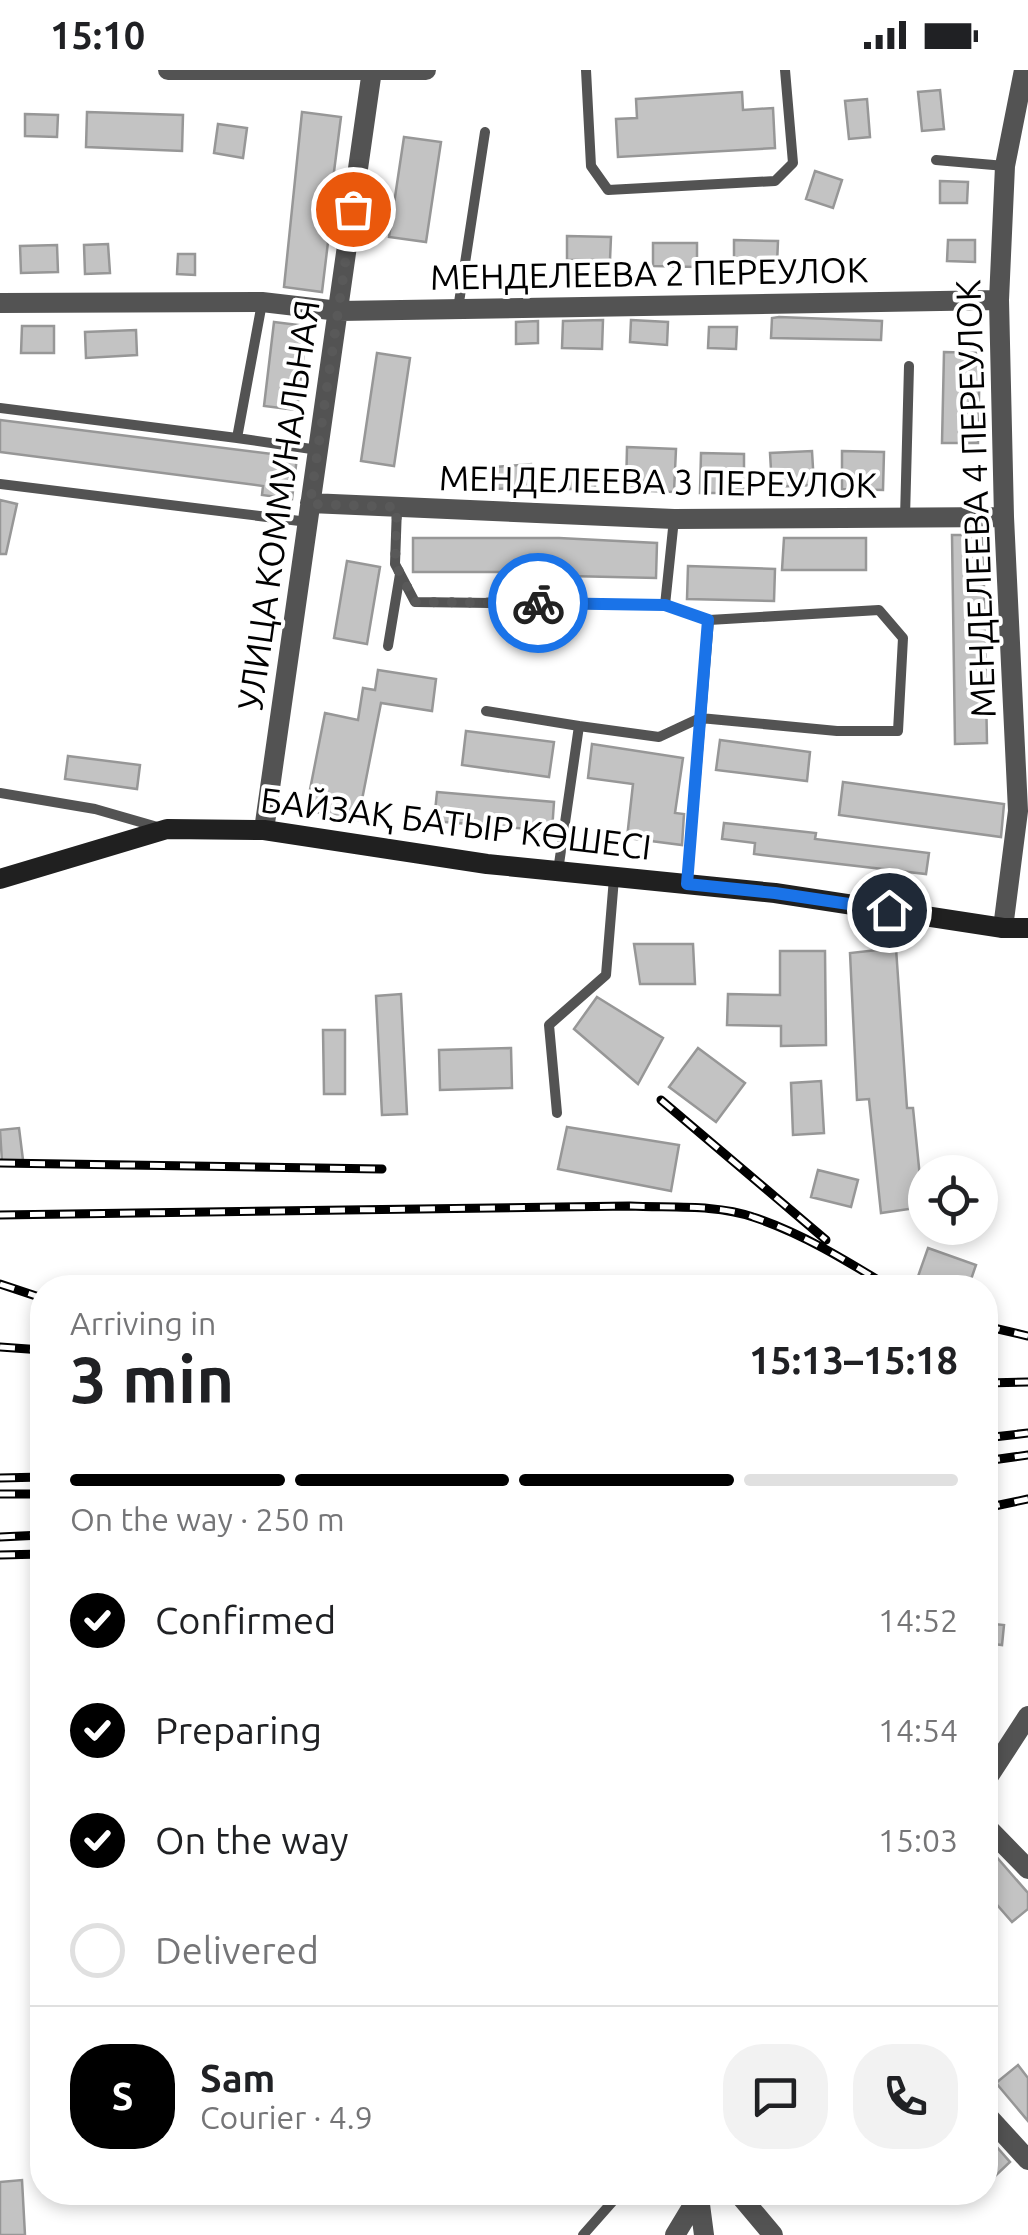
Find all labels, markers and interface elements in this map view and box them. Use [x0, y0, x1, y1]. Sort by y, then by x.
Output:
text: 15:10 [50, 14, 145, 56]
pin [311, 167, 396, 252]
icon: bag [326, 182, 381, 237]
street label: МЕНДЕЛЕЕВА 2 ПЕРЕУЛОК [430, 249, 868, 297]
street label: МЕНДЕЛЕЕВА 4 ПЕРЕУЛОК [947, 279, 1003, 719]
street label: УЛИЦА КОММУНАЛЬНАЯ [229, 297, 327, 713]
street label: МЕНДЕЛЕЕВА 3 ПЕРЕУЛОК [439, 457, 877, 505]
courier [488, 553, 588, 653]
icon: bike [511, 576, 566, 631]
street label: БАЙЗАҚ БАТЫР КӨШЕСІ [258, 779, 654, 867]
pin [847, 868, 932, 953]
icon: home [862, 883, 917, 938]
map controls [908, 1155, 998, 1245]
button: locate [908, 1155, 998, 1245]
text: Arriving in [70, 1305, 216, 1341]
text: 15:13–15:18 [749, 1339, 958, 1381]
text: 3 min [70, 1342, 234, 1415]
text: On the way · 250 m [70, 1501, 345, 1537]
icon: check [70, 1593, 125, 1648]
text: Confirmed [155, 1599, 336, 1641]
text: 14:52 [878, 1602, 958, 1638]
icon: check [70, 1703, 125, 1758]
text: Preparing [155, 1709, 322, 1751]
text: 14:54 [878, 1712, 958, 1748]
icon: check [70, 1813, 125, 1868]
text: On the way [155, 1819, 348, 1861]
text: 15:03 [878, 1822, 958, 1858]
text: Delivered [155, 1929, 319, 1971]
button: chat [723, 2044, 828, 2149]
button: phone [853, 2044, 958, 2149]
text: Sam [200, 2057, 275, 2099]
text: S [112, 2075, 133, 2117]
text: Courier · 4.9 [200, 2099, 373, 2135]

